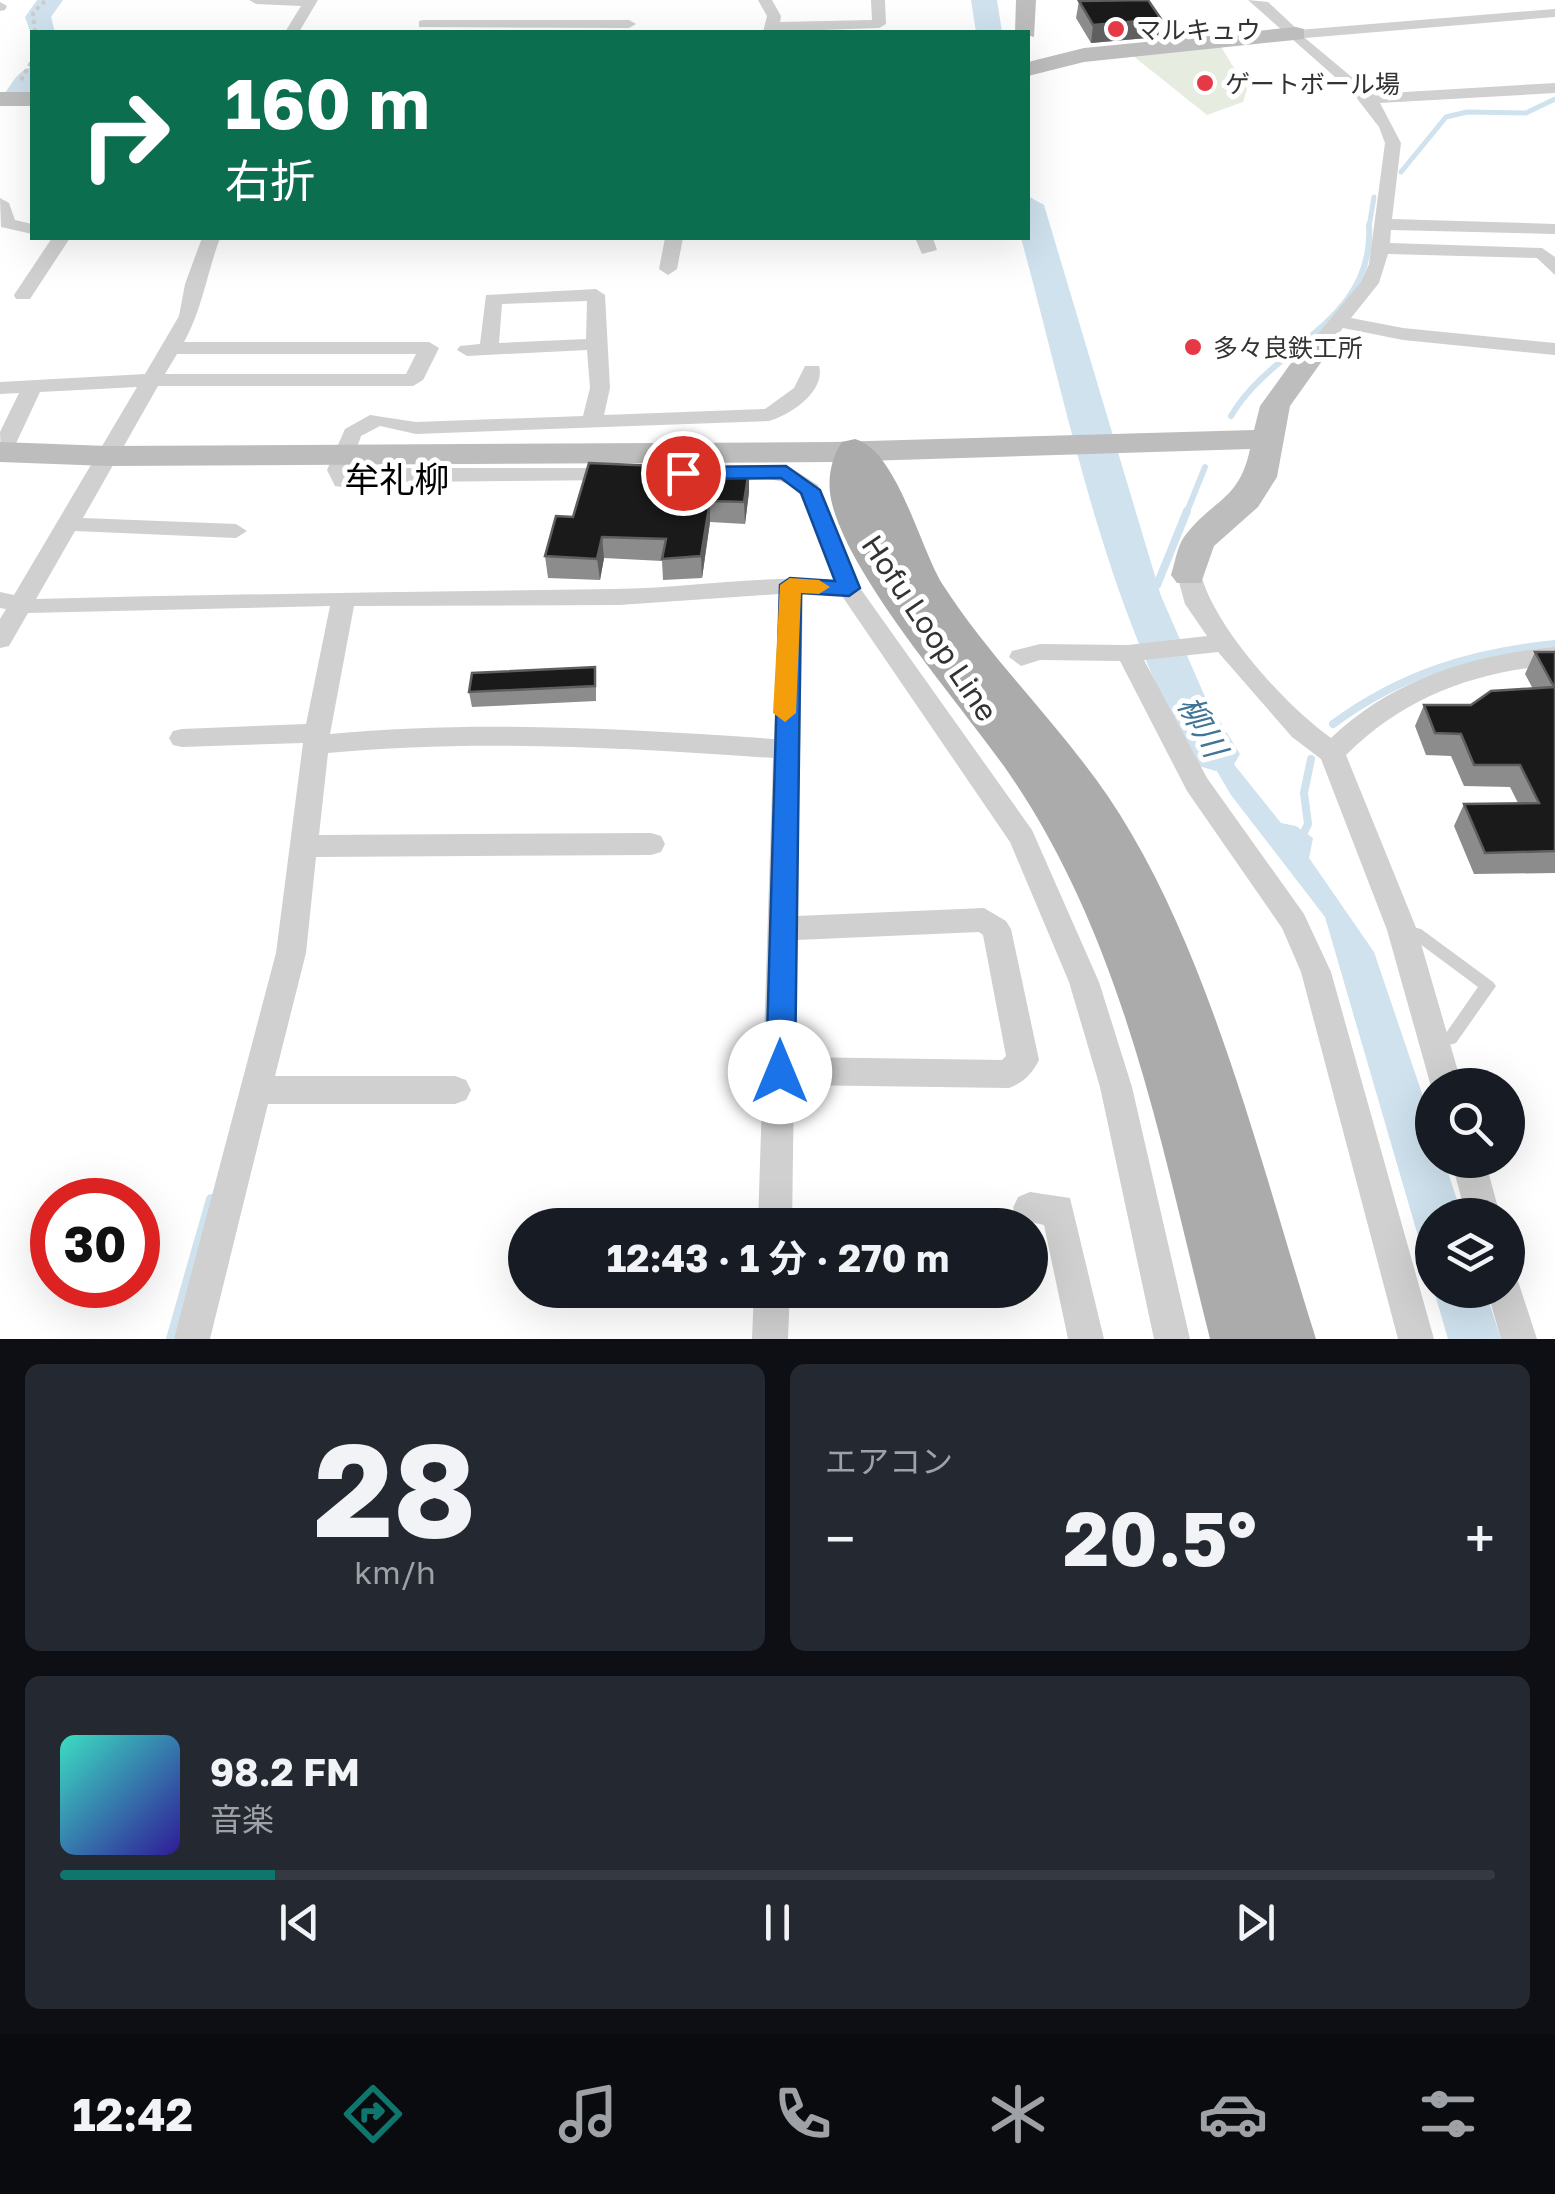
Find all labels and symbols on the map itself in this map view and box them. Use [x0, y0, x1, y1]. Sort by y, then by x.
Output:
place label: マルキュウ [1136, 14, 1261, 45]
marker: マルキュウ [1105, 18, 1127, 40]
place label: ゲートボール場 [1225, 68, 1400, 99]
marker: ゲートボール場 [1194, 72, 1216, 94]
place label: 多々良鉄工所 [1213, 332, 1363, 363]
marker: 多々良鉄工所 [1182, 336, 1204, 358]
pin [641, 431, 726, 516]
district label: 牟礼柳 [344, 458, 450, 500]
street label: Hofu Loop Line [854, 528, 1006, 728]
water label: 柳川 [1171, 689, 1237, 766]
position arrow [728, 1020, 832, 1124]
speed limit sign: 30 [30, 1178, 160, 1308]

